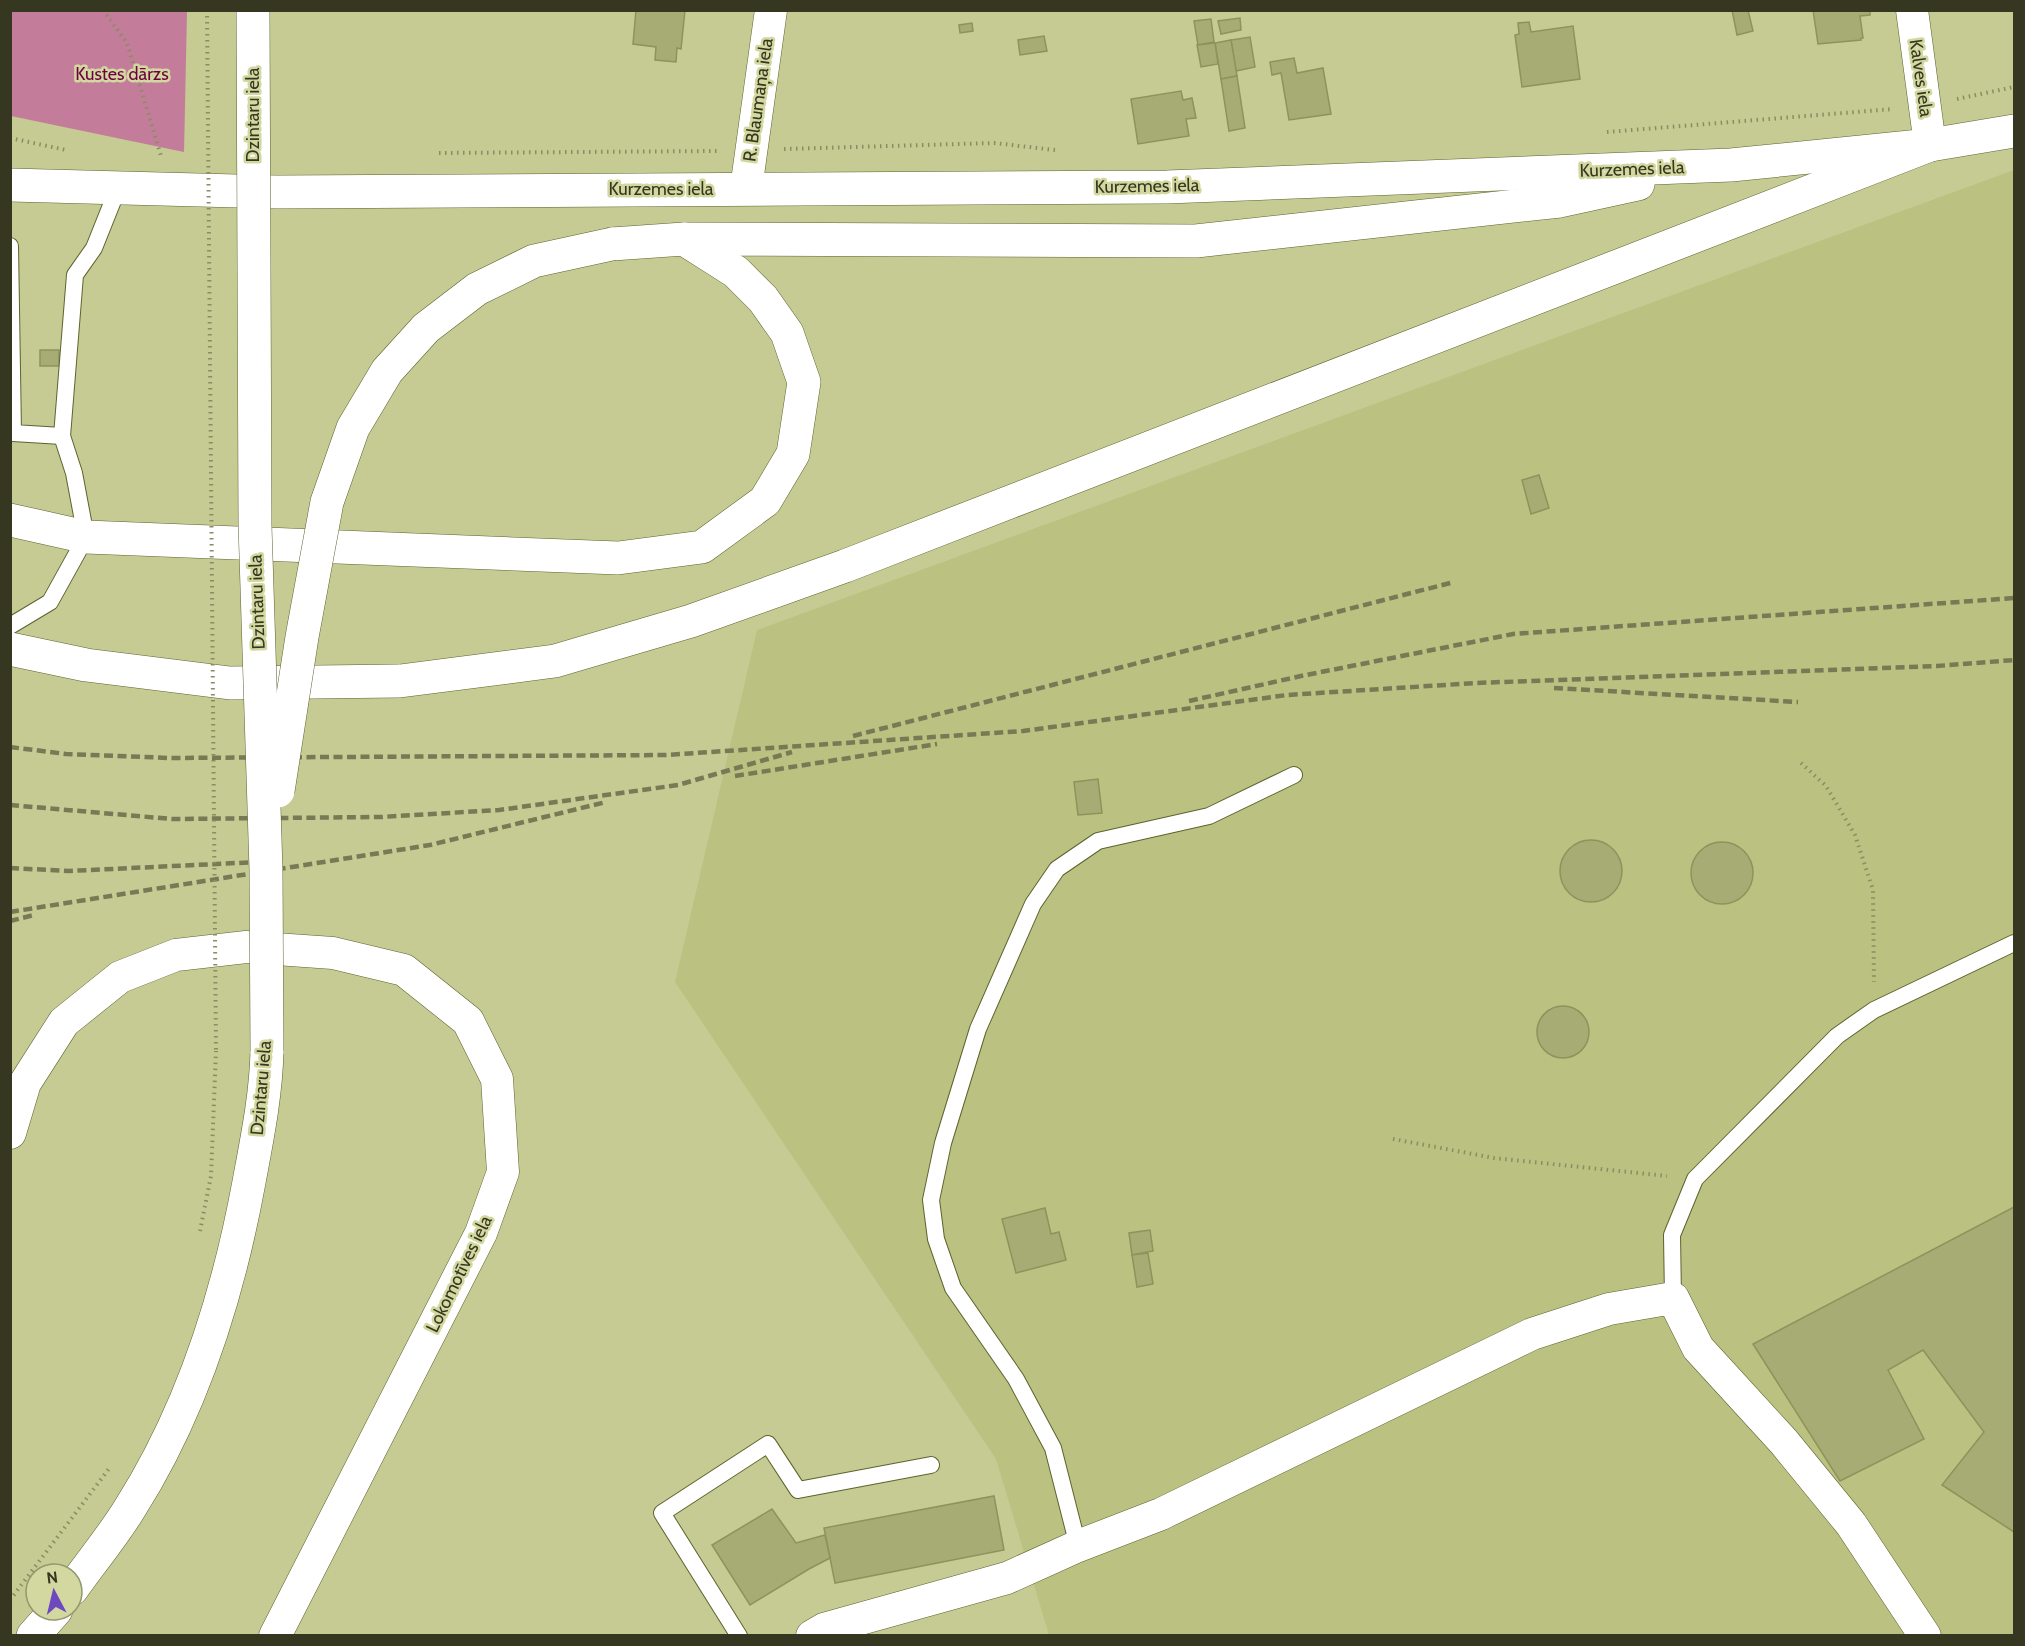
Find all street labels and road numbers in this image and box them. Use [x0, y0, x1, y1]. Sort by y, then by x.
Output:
street label: R. Blaumaņa iela [738, 36, 779, 163]
street label: Kalves iela [1905, 38, 1937, 119]
street label: Dzintaru iela [242, 67, 264, 163]
street label: Kurzemes iela [1579, 156, 1685, 182]
street label: Kurzemes iela [1094, 174, 1200, 198]
street label: Kurzemes iela [609, 178, 714, 200]
street label: Dzintaru iela [244, 554, 270, 650]
street label: Dzintaru iela [246, 1039, 276, 1136]
street label: Lokomotīves iela [421, 1212, 497, 1336]

